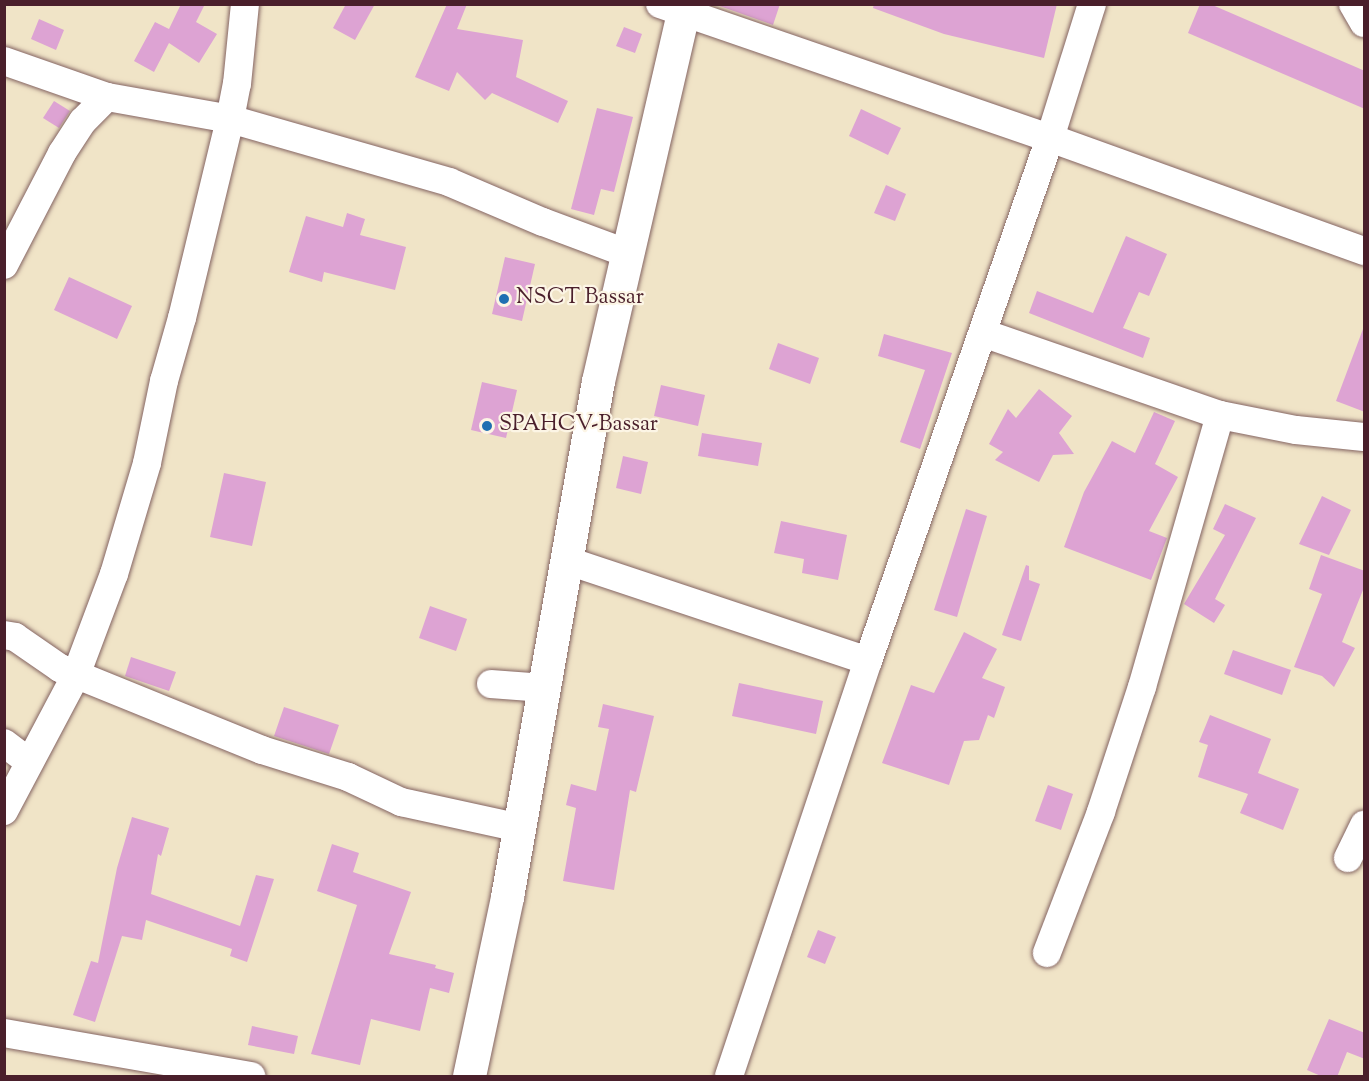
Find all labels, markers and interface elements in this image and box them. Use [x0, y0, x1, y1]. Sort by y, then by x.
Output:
place label: NSCT Bassar [516, 286, 644, 312]
marker: NSCT Bassar [497, 292, 511, 306]
place label: SPAHCV-Bassar [499, 413, 658, 439]
marker: SPAHCV-Bassar [480, 419, 494, 433]

